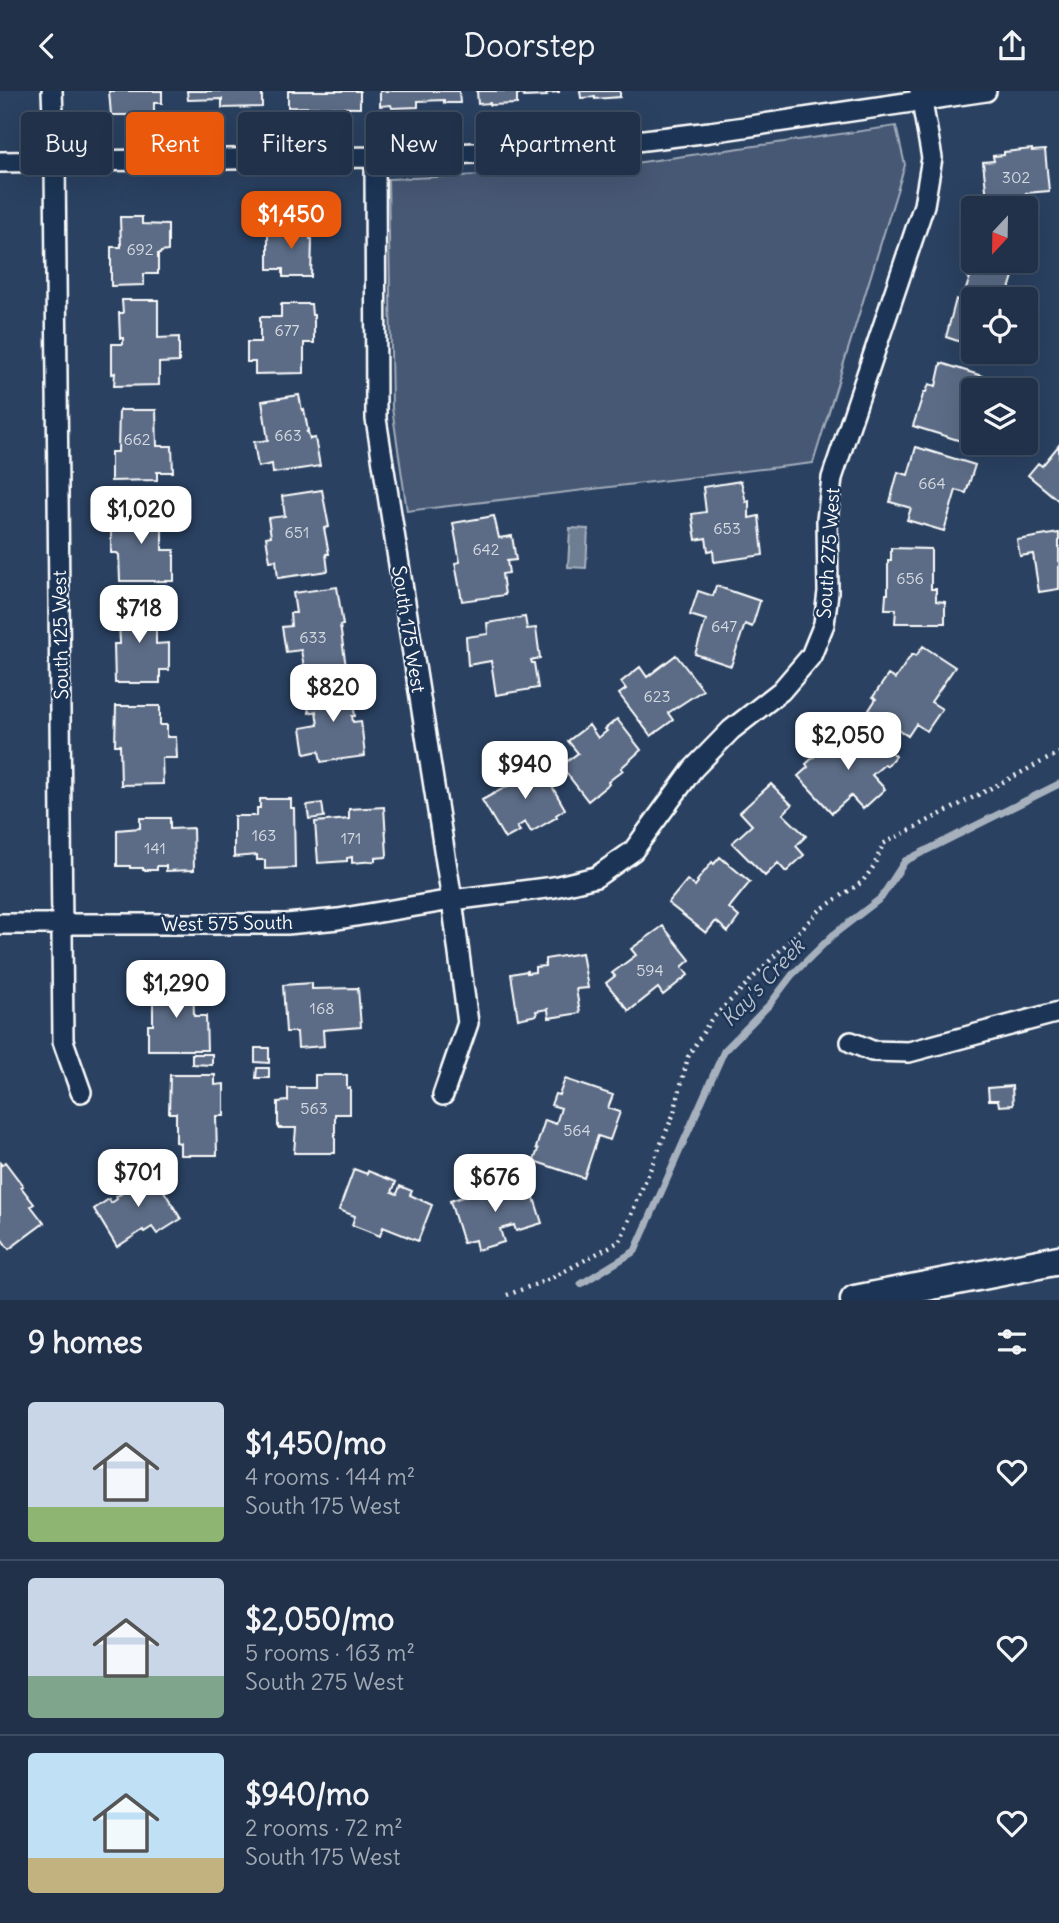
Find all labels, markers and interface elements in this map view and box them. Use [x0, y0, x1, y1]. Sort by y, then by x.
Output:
text: Doorstep [463, 25, 596, 66]
icon: back [28, 27, 66, 65]
icon: share [993, 27, 1031, 65]
chip: Buy [21, 112, 112, 175]
chip: Rent [126, 112, 224, 175]
chip: Filters [238, 112, 352, 175]
chip: New [366, 112, 462, 175]
chip: Apartment [476, 112, 640, 175]
house number: 302 [1002, 167, 1030, 187]
pin: $1,450 [234, 191, 348, 251]
north arrow [961, 196, 1038, 273]
map controls [961, 196, 1038, 455]
text: $1,450 [257, 199, 325, 228]
house number: 692 [126, 239, 154, 259]
button: locate [961, 287, 1038, 364]
house number: 677 [275, 320, 300, 340]
button: layers [961, 378, 1038, 455]
house number: 663 [274, 425, 302, 445]
house number: 662 [123, 429, 151, 449]
house number: 664 [918, 473, 946, 493]
pin: $1,020 [84, 487, 198, 546]
street label: South 275 West [811, 487, 845, 619]
text: $1,020 [106, 494, 176, 523]
house number: 653 [713, 518, 741, 538]
house number: 651 [285, 522, 309, 542]
house number: 642 [472, 539, 500, 559]
street label: South 175 West [387, 564, 431, 694]
house number: 656 [896, 568, 924, 588]
street label: South 125 West [47, 570, 73, 700]
pin: $718 [98, 585, 180, 645]
text: $718 [116, 593, 162, 622]
house number: 647 [711, 616, 737, 636]
house number: 633 [299, 627, 327, 647]
pin: $820 [292, 665, 374, 724]
text: $820 [306, 672, 360, 701]
house number: 623 [643, 686, 671, 706]
pin: $2,050 [791, 713, 905, 772]
text: $2,050 [811, 720, 885, 749]
pin: $940 [484, 741, 566, 801]
text: $940 [498, 749, 552, 778]
house number: 163 [252, 825, 276, 845]
house number: 171 [341, 828, 361, 848]
house number: 141 [144, 838, 166, 858]
street label: West 575 South [161, 910, 293, 936]
water label: Kay's Creek [715, 932, 811, 1032]
house number: 594 [636, 960, 664, 980]
pin: $1,290 [119, 961, 233, 1020]
text: $1,290 [142, 968, 210, 997]
house number: 168 [310, 998, 334, 1018]
house number: 563 [300, 1098, 328, 1118]
house number: 564 [563, 1120, 591, 1140]
pin: $701 [97, 1149, 179, 1209]
pin: $676 [454, 1155, 536, 1214]
text: $701 [114, 1157, 162, 1186]
text: $676 [470, 1162, 520, 1191]
text: 9 homes [28, 1323, 143, 1361]
icon: filters [993, 1323, 1031, 1361]
text: $1,450/mo [245, 1424, 386, 1462]
icon: home [84, 1430, 168, 1514]
icon: heart [993, 1453, 1031, 1491]
text: 4 rooms · 144 m² [245, 1462, 415, 1491]
text: South 175 West [245, 1491, 400, 1520]
text: $2,050/mo [245, 1600, 394, 1638]
icon: home [84, 1606, 168, 1690]
icon: heart [993, 1629, 1031, 1667]
text: 5 rooms · 163 m² [245, 1638, 415, 1667]
text: South 275 West [245, 1667, 404, 1696]
text: $940/mo [245, 1775, 369, 1813]
icon: home [84, 1781, 168, 1865]
icon: heart [993, 1804, 1031, 1842]
text: 2 rooms · 72 m² [245, 1813, 403, 1842]
text: South 175 West [245, 1842, 400, 1871]

